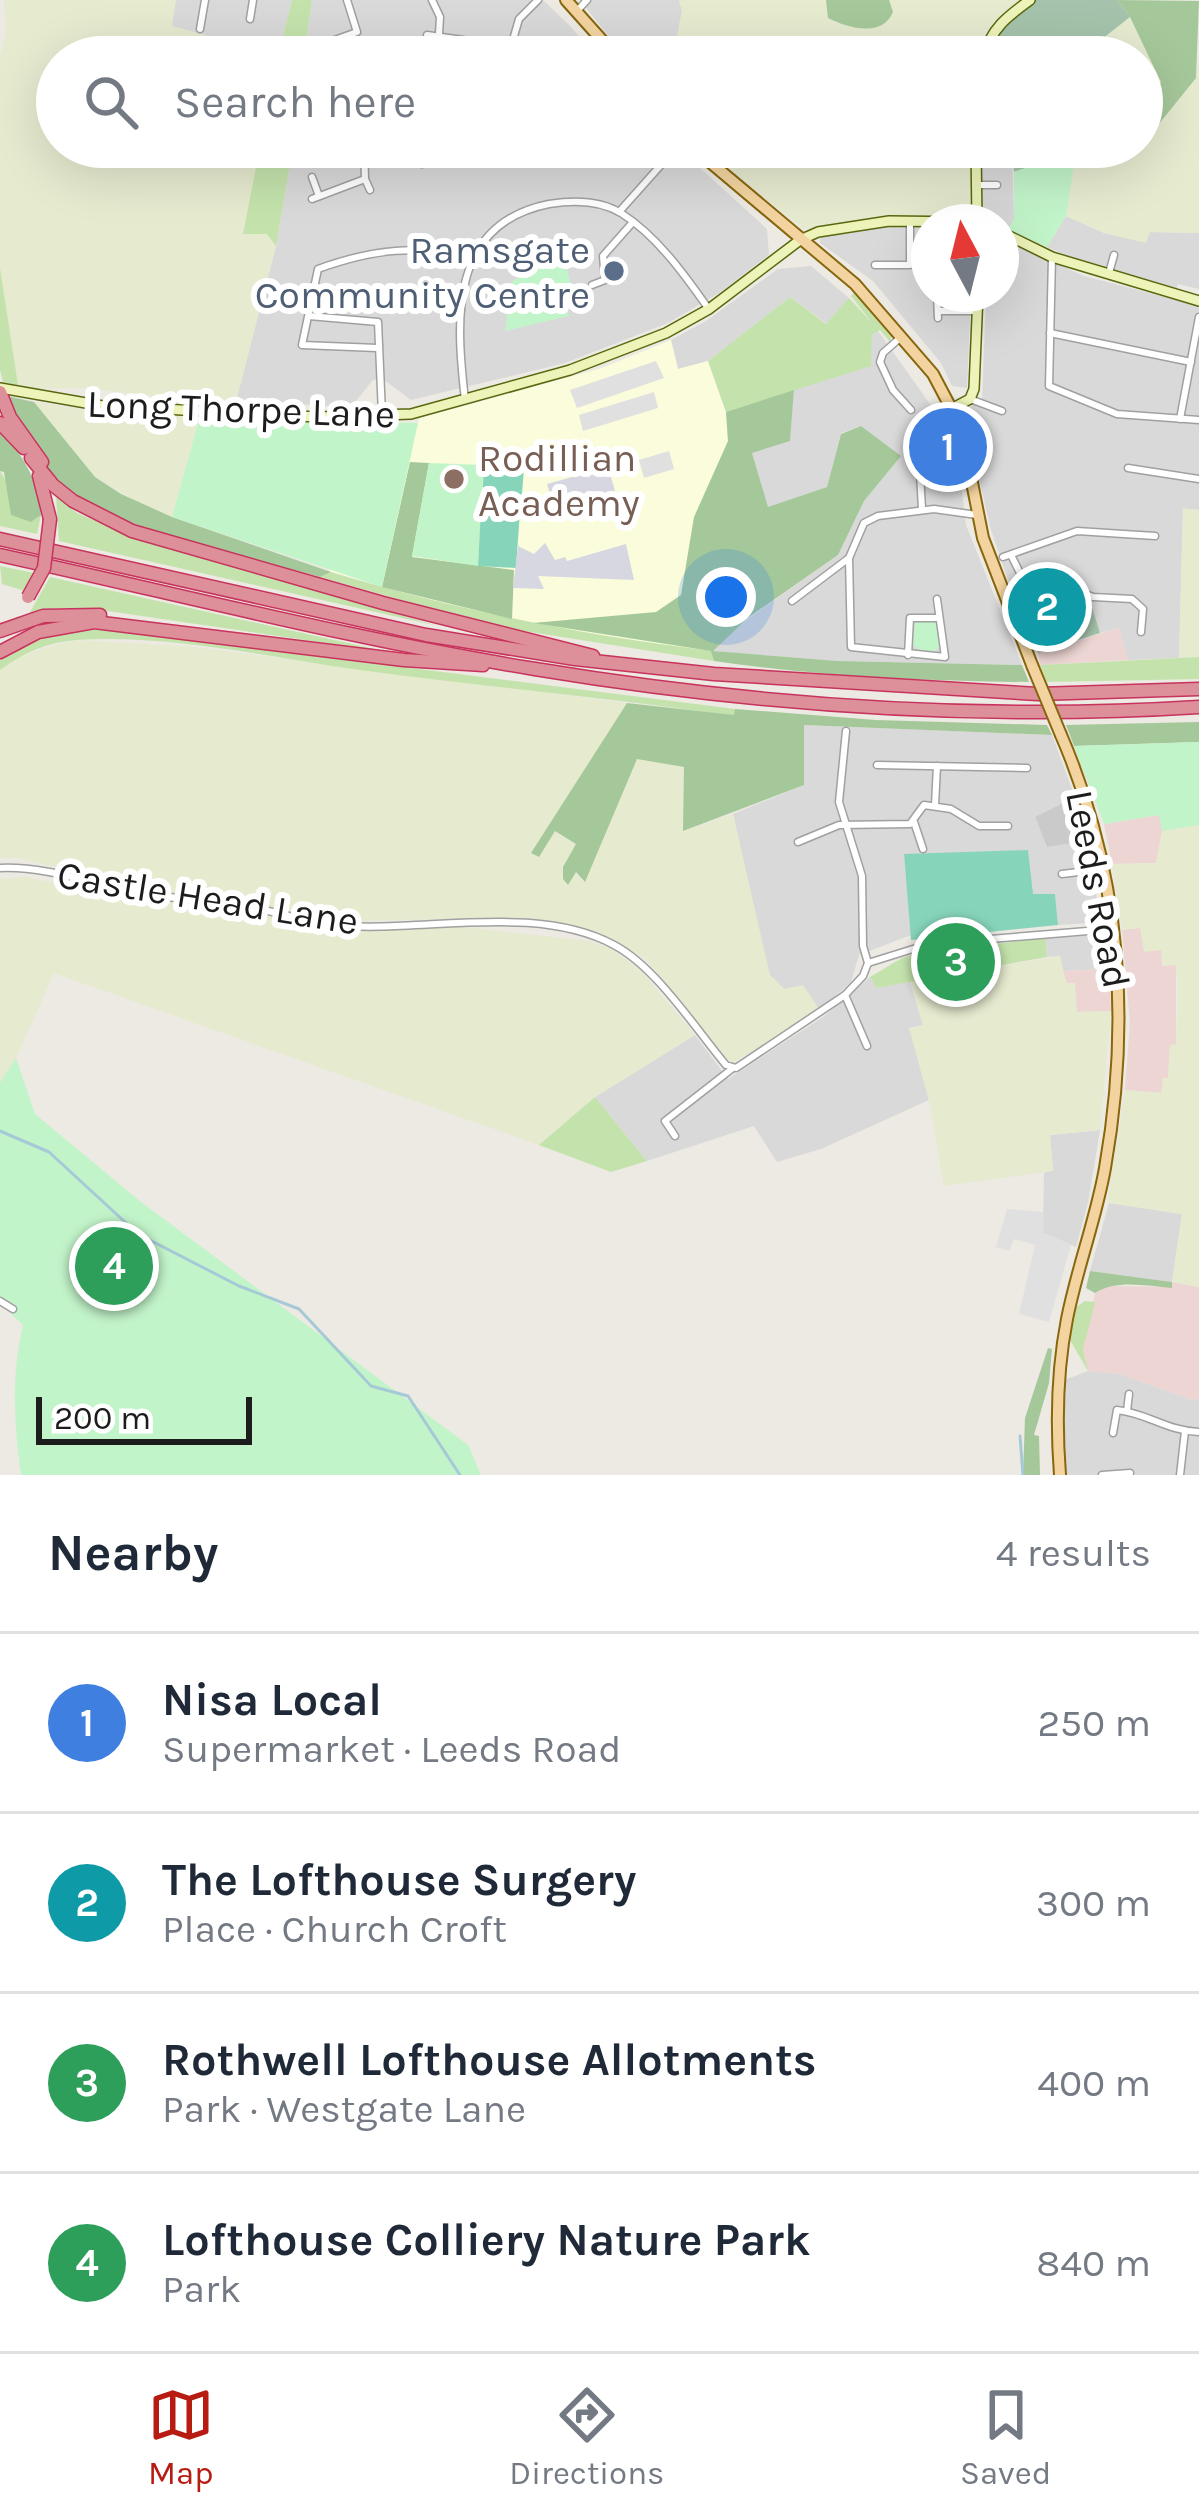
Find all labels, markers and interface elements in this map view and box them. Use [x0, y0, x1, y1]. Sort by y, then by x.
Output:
search box [36, 36, 1163, 168]
icon: search [78, 69, 144, 135]
text: Search here [174, 76, 416, 128]
north arrow [911, 204, 1019, 312]
place label: Ramsgate Community Centre [255, 227, 590, 318]
marker: Ramsgate Community Centre [601, 258, 627, 284]
street label: Long Thorpe Lane [86, 381, 396, 437]
pin: 1 [909, 402, 987, 492]
place label: Rodillian Academy [478, 435, 640, 526]
marker: Rodillian Academy [441, 466, 467, 492]
pin: 2 [1008, 562, 1086, 652]
your location [696, 567, 756, 627]
street label: Leeds Road [1056, 786, 1140, 992]
street label: Castle Head Lane [54, 851, 362, 944]
pin: 3 [917, 917, 995, 1007]
pin: 4 [75, 1221, 153, 1311]
scale bar [36, 1391, 252, 1444]
text: 200 m [54, 1399, 151, 1437]
text: Nearby [48, 1523, 218, 1583]
text: 4 results [996, 1530, 1151, 1576]
text: Nisa Local [162, 1674, 382, 1726]
text: 1 [80, 1700, 94, 1746]
text: 250 m [1037, 1700, 1151, 1746]
text: Supermarket · Leeds Road [162, 1726, 621, 1772]
text: The Lofthouse Surgery [162, 1854, 636, 1906]
text: 2 [75, 1880, 99, 1926]
text: 300 m [1036, 1880, 1151, 1926]
text: Place · Church Croft [162, 1906, 507, 1952]
text: Rothwell Lofthouse Allotments [162, 2034, 817, 2086]
text: 3 [75, 2060, 99, 2106]
text: 400 m [1037, 2060, 1151, 2106]
text: Park · Westgate Lane [162, 2086, 526, 2132]
text: Lofthouse Colliery Nature Park [162, 2214, 811, 2266]
text: 4 [75, 2240, 99, 2286]
text: 840 m [1036, 2240, 1151, 2286]
text: Park [162, 2266, 241, 2312]
tab: Map [148, 2382, 214, 2492]
tab: Directions [509, 2382, 664, 2492]
tab: Saved [960, 2382, 1051, 2492]

